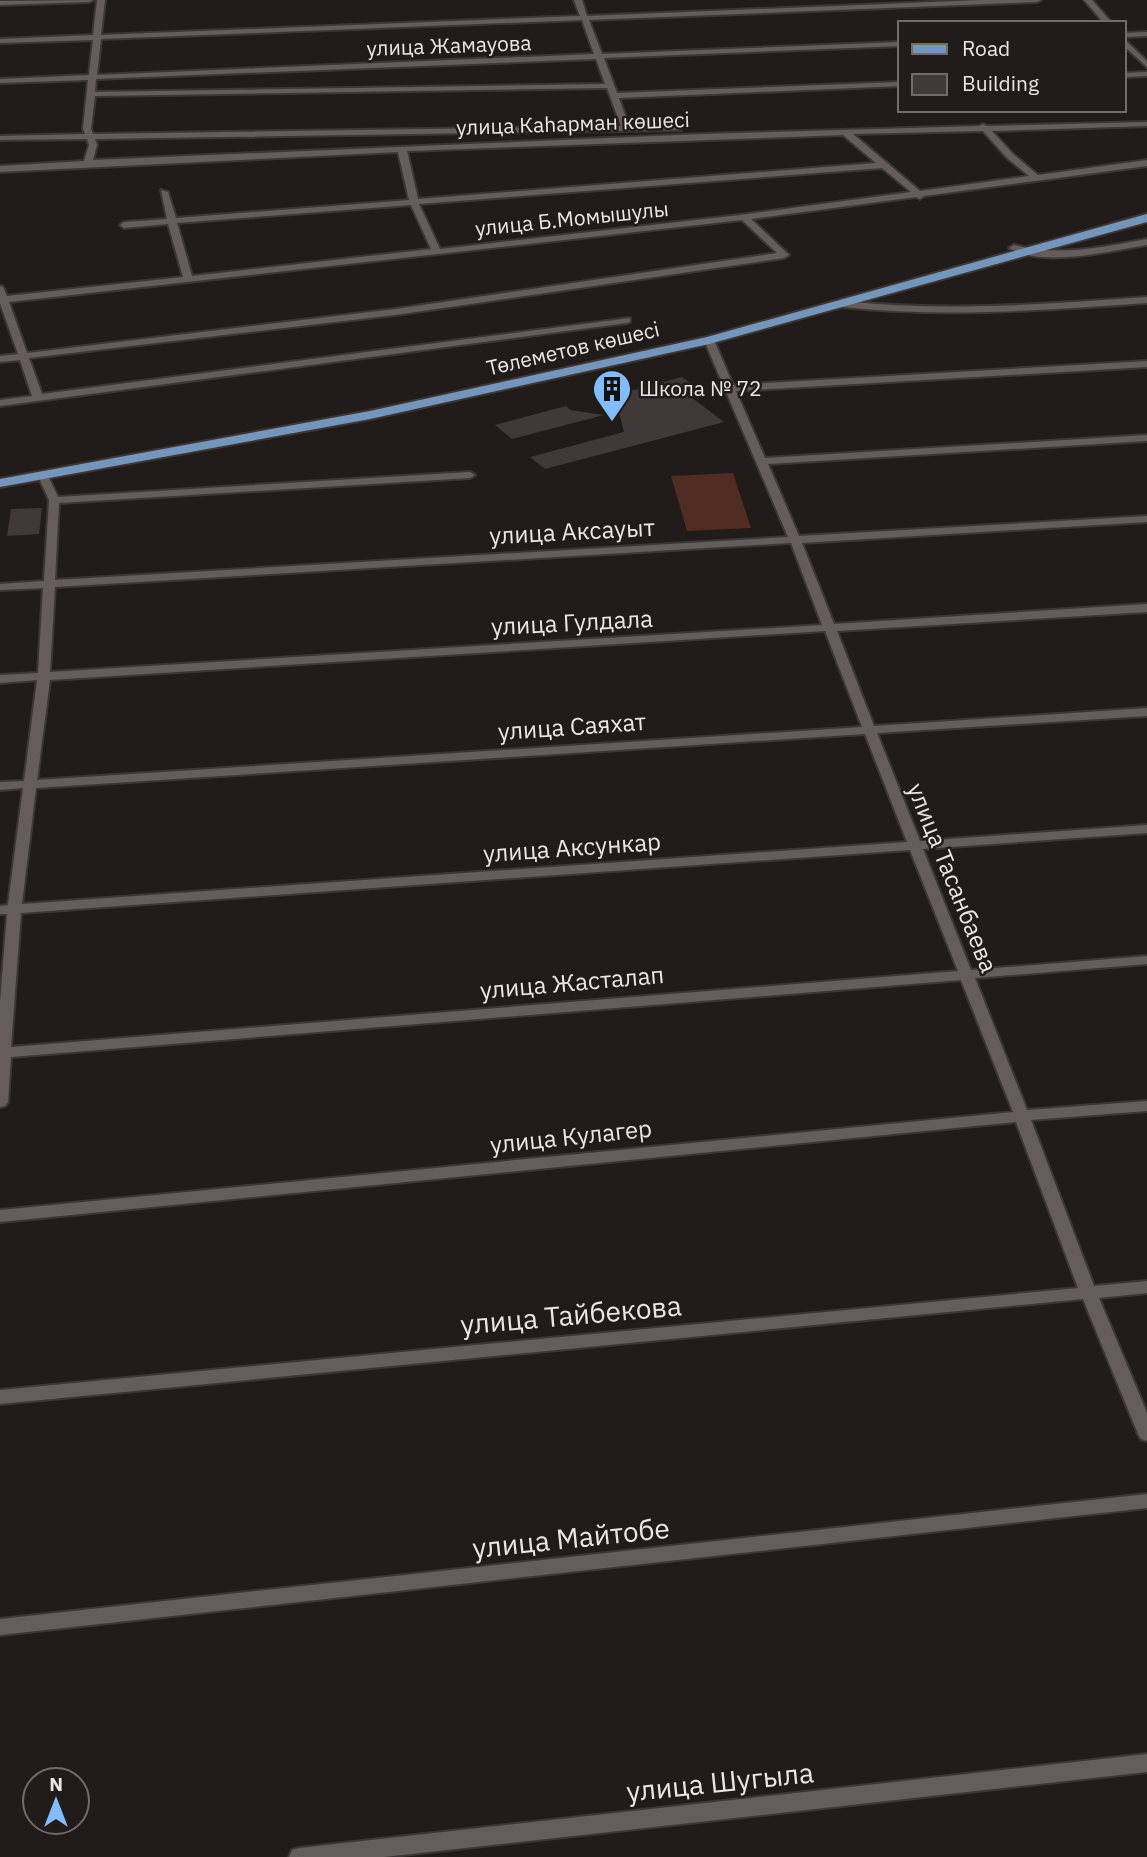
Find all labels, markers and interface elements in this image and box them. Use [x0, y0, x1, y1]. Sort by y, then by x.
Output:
legend [898, 21, 1126, 112]
street label: улица Жамауова [366, 28, 532, 62]
text: Road [962, 34, 1010, 62]
text: Building [962, 69, 1039, 97]
street label: улица Каһарман көшесі [456, 105, 690, 141]
street label: улица Б.Момышулы [474, 194, 670, 242]
street label: Төлеметов көшесі [484, 315, 662, 382]
building icon: Школа № 72 [591, 368, 633, 423]
place label: Школа № 72 [639, 374, 762, 402]
street label: улица Аксауыт [488, 511, 656, 551]
street label: улица Гулдала [490, 602, 654, 642]
street label: улица Саяхат [497, 705, 647, 747]
street label: улица Тасанбаева [900, 778, 1006, 977]
street label: улица Аксункар [482, 825, 662, 869]
street label: улица Жасталап [479, 958, 665, 1006]
street label: улица Кулагер [488, 1112, 653, 1160]
street label: улица Тайбекова [459, 1286, 683, 1343]
street label: улица Майтобе [470, 1509, 671, 1566]
street label: улица Шугыла [624, 1753, 815, 1810]
north arrow [21, 1766, 91, 1836]
text: N [49, 1772, 63, 1796]

